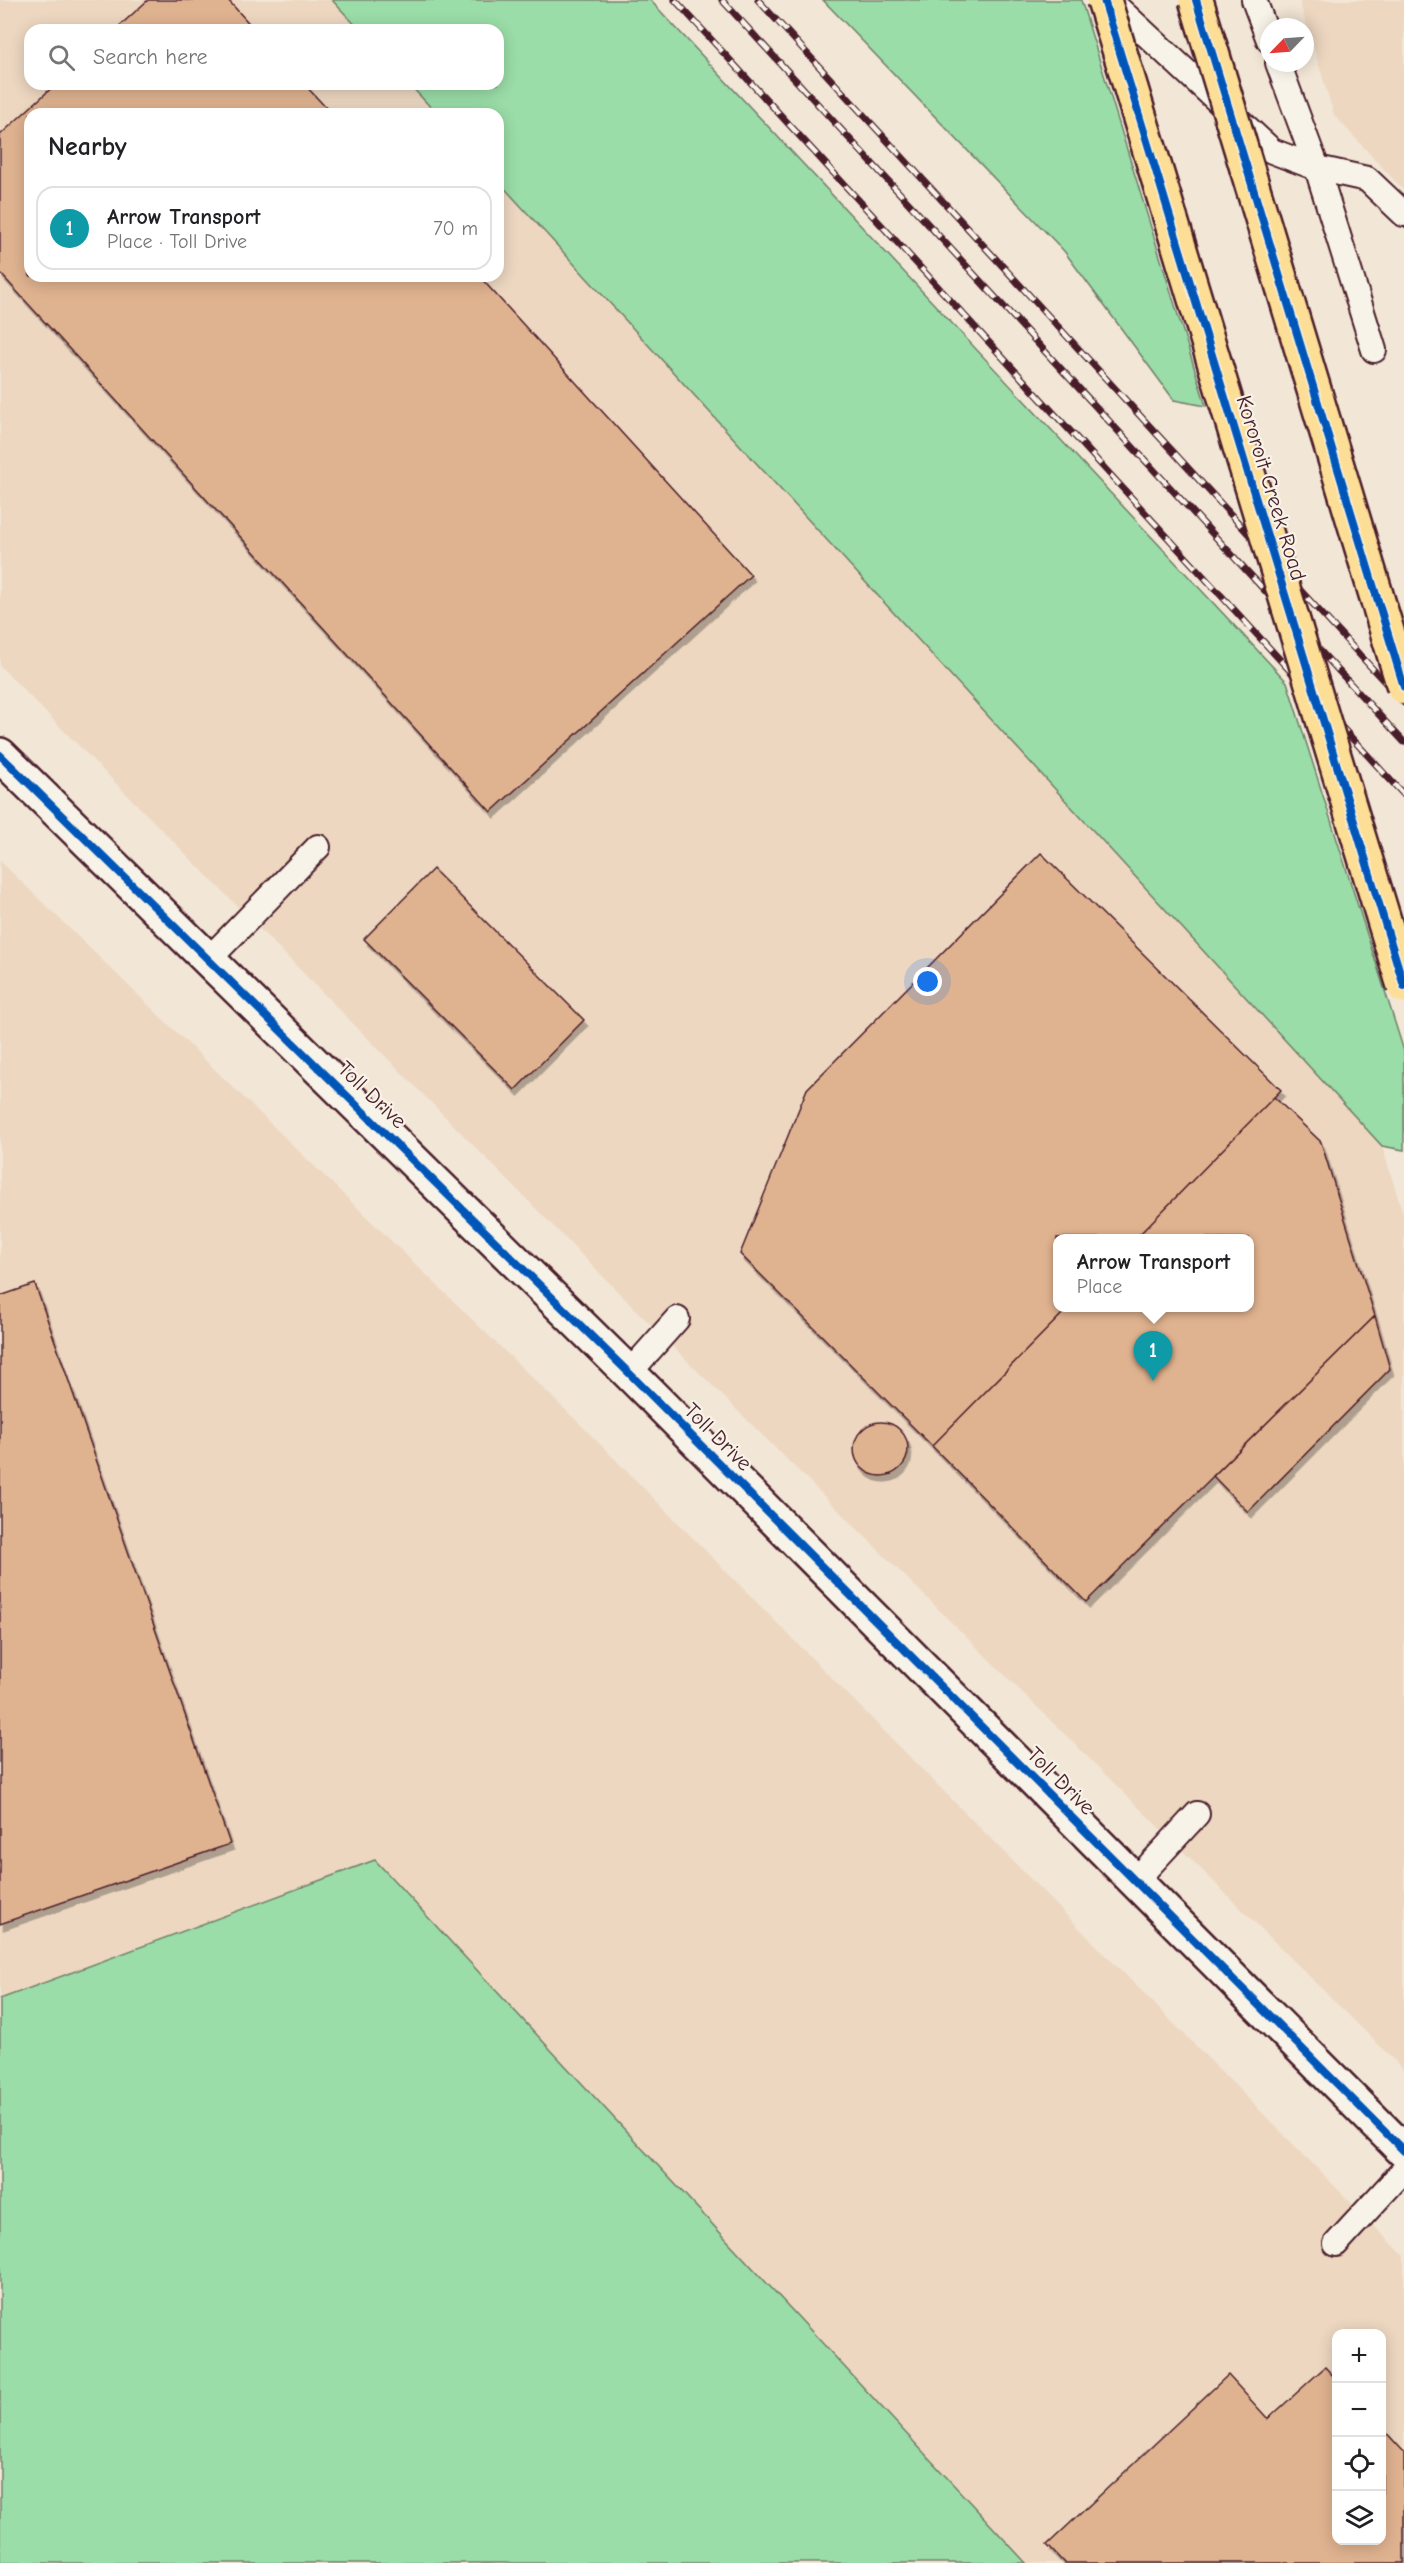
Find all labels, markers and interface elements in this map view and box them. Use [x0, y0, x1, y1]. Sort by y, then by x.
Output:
north arrow [1260, 18, 1314, 72]
search box [24, 24, 504, 90]
icon: search [45, 41, 78, 74]
text: Search here [93, 44, 208, 70]
text: Nearby [48, 132, 127, 162]
text: Arrow Transport [107, 204, 261, 230]
text: 1 [66, 217, 73, 240]
text: 70 m [433, 217, 478, 240]
text: Place · Toll Drive [107, 230, 247, 253]
street label: Kororoit Creek Road [1231, 392, 1311, 584]
your location [913, 967, 942, 996]
street label: Toll Drive [332, 1056, 412, 1134]
popup [1053, 1234, 1254, 1312]
text: Arrow Transport [1077, 1249, 1230, 1275]
text: Place [1077, 1275, 1122, 1298]
pin: 1 [1134, 1332, 1172, 1381]
street label: Toll Drive [679, 1398, 757, 1476]
street label: Toll Drive [1022, 1742, 1100, 1820]
map controls [1332, 2329, 1386, 2545]
button: + [1332, 2329, 1386, 2383]
button: − [1332, 2383, 1386, 2437]
button: locate [1332, 2437, 1386, 2491]
button: layers [1332, 2491, 1386, 2545]

